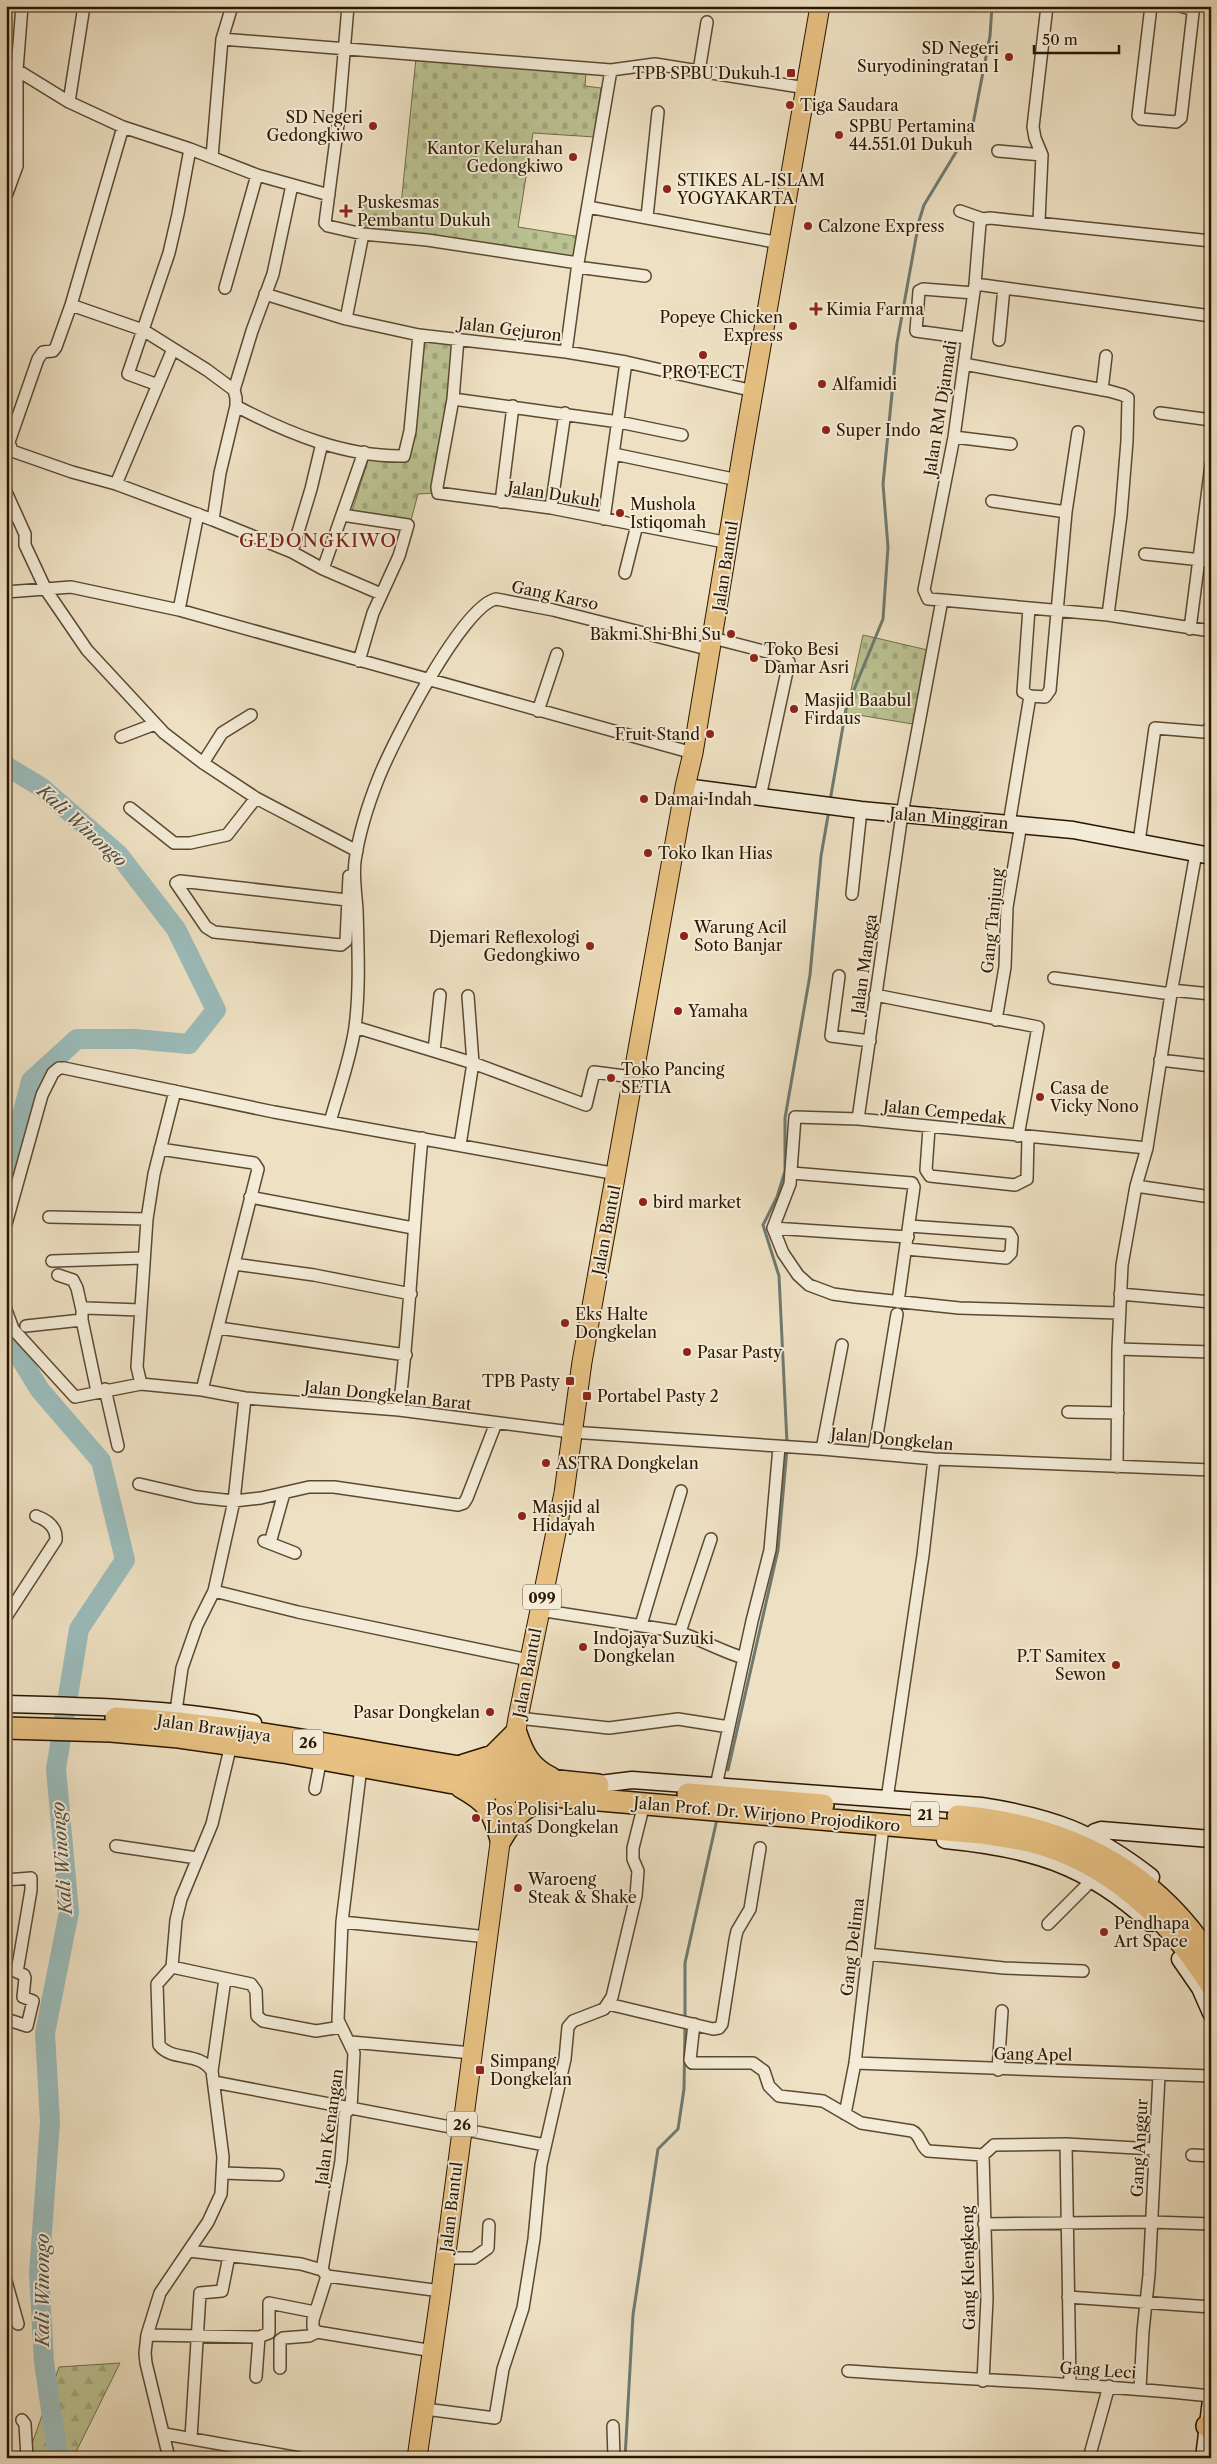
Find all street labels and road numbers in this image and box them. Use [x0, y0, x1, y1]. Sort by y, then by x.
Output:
street label: Jalan Gejuron [454, 312, 563, 345]
street label: Jalan RM Djamadi [919, 338, 961, 480]
street label: Jalan Dukuh [503, 476, 602, 511]
street label: Jalan Bantul [708, 519, 742, 616]
street label: Gang Karso [510, 576, 601, 614]
street label: Jalan Minggiran [886, 803, 1009, 833]
street label: Gang Tanjung [977, 867, 1008, 974]
street label: Jalan Mangga [847, 912, 881, 1018]
street label: Jalan Cempedak [879, 1095, 1008, 1128]
street label: Jalan Bantul [587, 1183, 625, 1280]
street label: Jalan Dongkelan Barat [300, 1376, 473, 1414]
street label: Jalan Dongkelan [827, 1423, 954, 1454]
road number: 099 [523, 1584, 561, 1610]
street label: Jalan Bantul [508, 1626, 546, 1723]
street label: Jalan Brawijaya [153, 1710, 273, 1746]
road number: 26 [293, 1730, 323, 1754]
street label: Jalan Prof. Dr. Wirjono Projodikoro [630, 1792, 901, 1836]
road number: 21 [911, 1802, 939, 1826]
street label: Gang Delima [836, 1896, 868, 1997]
street label: Gang Apel [993, 2043, 1073, 2065]
street label: Jalan Kenangan [310, 2067, 347, 2190]
street label: Gang Anggur [1126, 2098, 1152, 2198]
road number: 26 [447, 2112, 477, 2136]
street label: Jalan Bantul [435, 2160, 467, 2256]
street label: Gang Klengkeng [957, 2205, 979, 2331]
street label: Gang Leci [1059, 2357, 1137, 2383]

